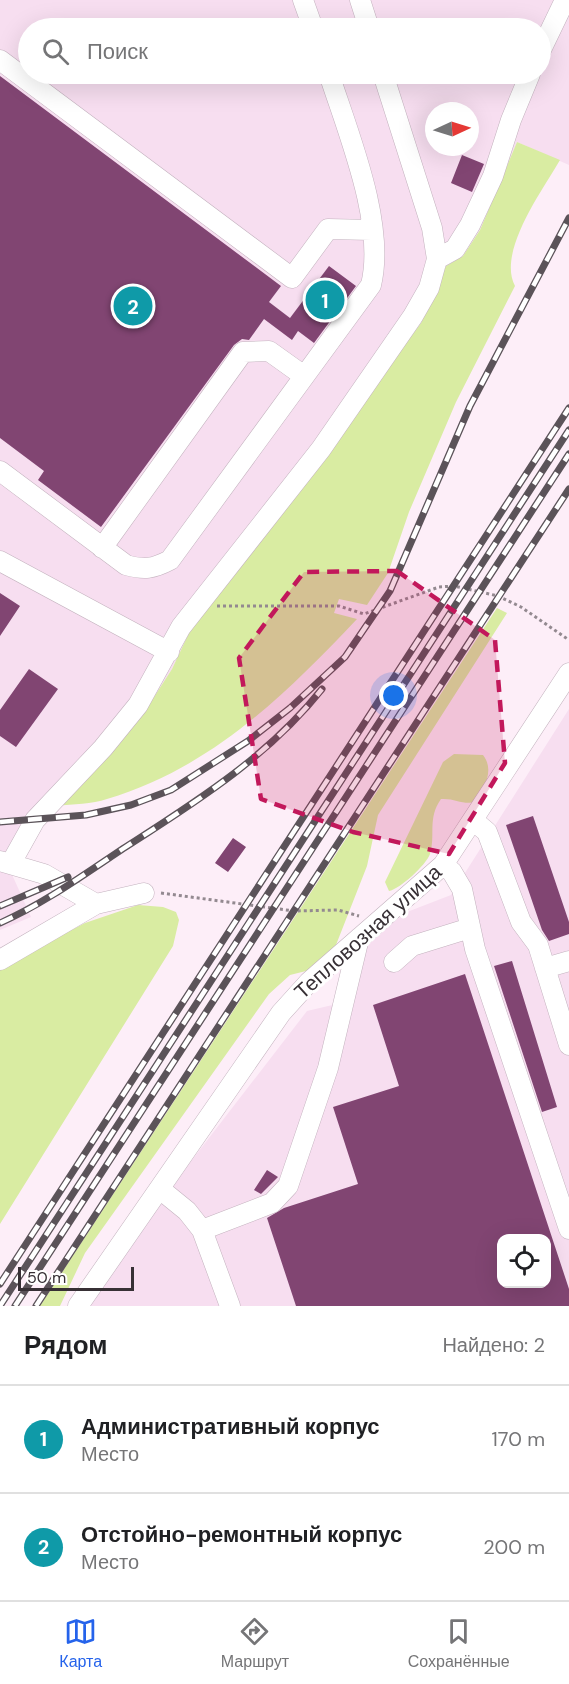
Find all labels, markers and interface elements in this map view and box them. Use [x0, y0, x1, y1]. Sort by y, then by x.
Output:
search box [18, 18, 551, 84]
icon: search [39, 35, 72, 68]
text: Поиск [87, 37, 148, 66]
north arrow [425, 102, 479, 156]
pin: 1 [306, 278, 344, 322]
pin: 2 [114, 284, 152, 328]
your location [379, 681, 408, 710]
street label: Тепловозная улица [288, 858, 448, 1006]
map controls [497, 1234, 551, 1288]
button: locate [497, 1234, 551, 1288]
scale bar [18, 1264, 134, 1292]
text: 50 m [27, 1267, 66, 1288]
text: Рядом [24, 1328, 107, 1362]
text: Найдено: 2 [442, 1332, 545, 1358]
text: Административный корпус [81, 1412, 380, 1441]
text: 1 [40, 1426, 47, 1452]
text: 170 m [492, 1426, 545, 1452]
text: Место [81, 1441, 139, 1467]
text: Отстойно-ремонтный корпус [81, 1520, 402, 1549]
text: 2 [38, 1534, 49, 1560]
text: 200 m [483, 1534, 545, 1560]
text: Место [81, 1549, 139, 1575]
tab: Карта [59, 1615, 102, 1672]
tab: Маршрут [221, 1615, 289, 1672]
tab: Сохранённые [408, 1615, 510, 1672]

